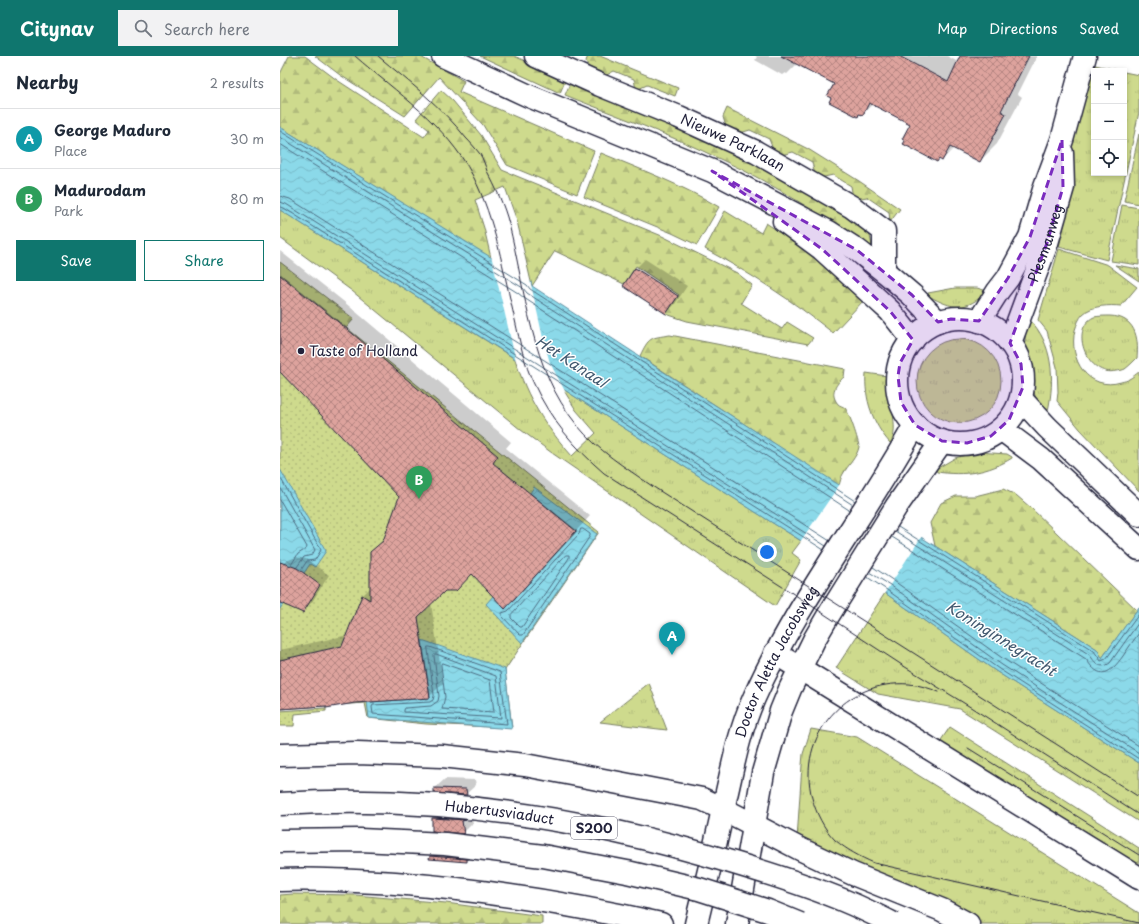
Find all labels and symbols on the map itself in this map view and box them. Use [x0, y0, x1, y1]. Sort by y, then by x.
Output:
street label: Nieuwe Parklaan [677, 108, 789, 176]
street label: Plesmanweg [1022, 201, 1068, 285]
water label: Het Kanaal [532, 329, 614, 394]
place label: Taste of Holland [309, 340, 418, 361]
marker: Taste of Holland [296, 346, 306, 356]
pin: B [406, 466, 432, 499]
your location [757, 542, 777, 562]
street label: Doctor Aletta Jacobsweg [729, 581, 823, 740]
water label: Koninginnegracht [942, 594, 1063, 682]
pin: A [659, 622, 685, 655]
street label: Hubertusviaduct [444, 795, 556, 830]
road number: S200 [571, 817, 617, 839]

